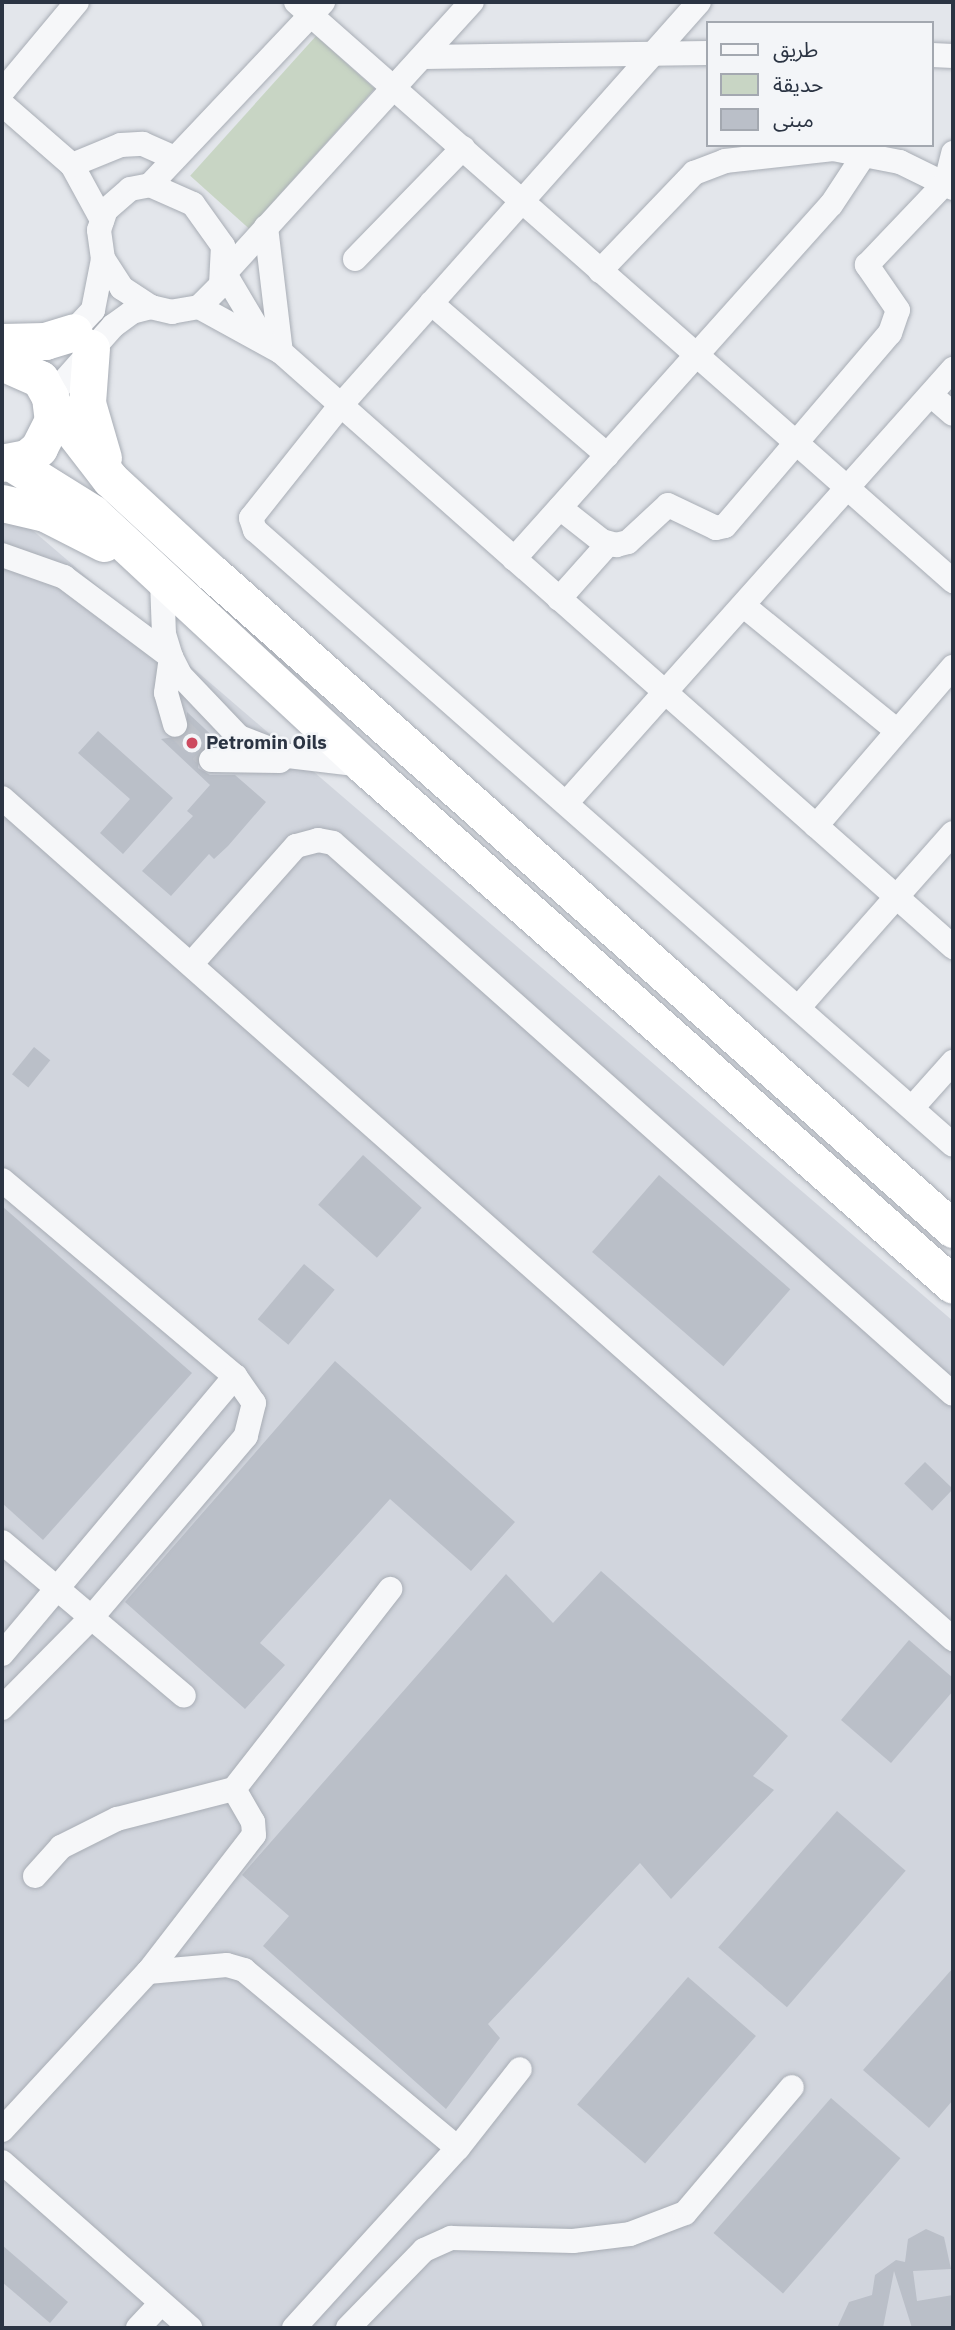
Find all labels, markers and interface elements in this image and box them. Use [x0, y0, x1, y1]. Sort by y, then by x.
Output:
legend [706, 21, 934, 147]
text: طريق [773, 35, 818, 63]
text: حديقة [773, 70, 823, 98]
text: مبنى [773, 105, 814, 133]
place label: Petromin Oils [206, 732, 327, 754]
marker: Petromin Oils [184, 735, 200, 751]

